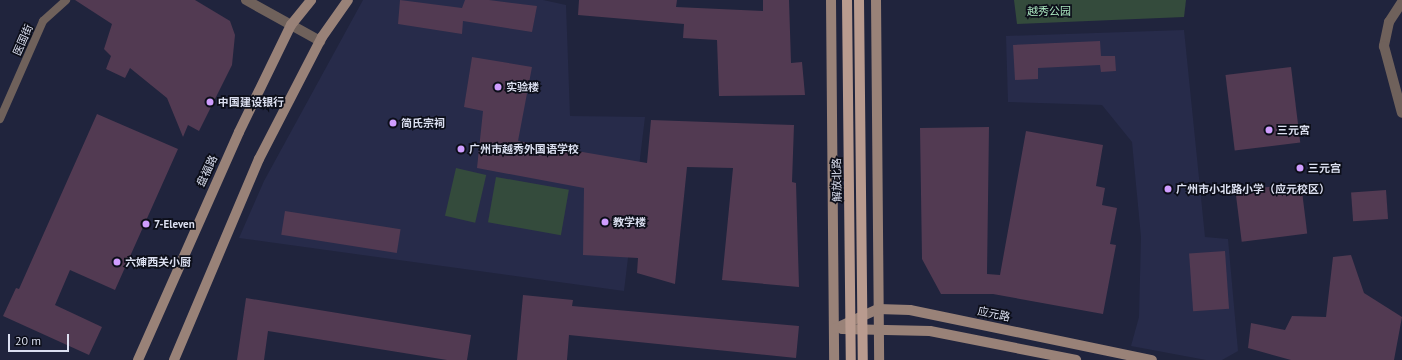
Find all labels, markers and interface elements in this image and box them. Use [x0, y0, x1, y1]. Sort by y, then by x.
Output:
park label: 越秀公园 [1027, 4, 1071, 18]
street label: 医国街 [10, 22, 36, 58]
place label: 实验楼 [506, 80, 539, 94]
marker: 实验楼 [493, 82, 503, 92]
place label: 中国建设银行 [218, 95, 284, 109]
marker: 中国建设银行 [205, 97, 215, 107]
place label: 简氏宗祠 [401, 116, 445, 130]
marker: 简氏宗祠 [388, 118, 398, 128]
place label: 三元宮 [1277, 123, 1310, 137]
marker: 三元宮 [1264, 125, 1274, 135]
place label: 广州市越秀外国语学校 [469, 142, 579, 156]
marker: 广州市越秀外国语学校 [456, 144, 466, 154]
street label: 盘福路 [194, 153, 220, 189]
street label: 解放北路 [830, 158, 844, 202]
place label: 三元宫 [1308, 161, 1341, 175]
marker: 三元宫 [1295, 163, 1305, 173]
place label: 广州市小北路小学（应元校区） [1176, 182, 1330, 196]
marker: 广州市小北路小学（应元校区） [1163, 184, 1173, 194]
place label: 教学楼 [613, 215, 646, 229]
place label: 7-Eleven [154, 217, 195, 231]
marker: 教学楼 [600, 217, 610, 227]
marker: 7-Eleven [141, 219, 151, 229]
place label: 六婶西关小厨 [125, 255, 191, 269]
marker: 六婶西关小厨 [112, 257, 122, 267]
street label: 应元路 [976, 304, 1012, 324]
scale bar [10, 326, 71, 352]
text: 20 m [15, 333, 41, 348]

